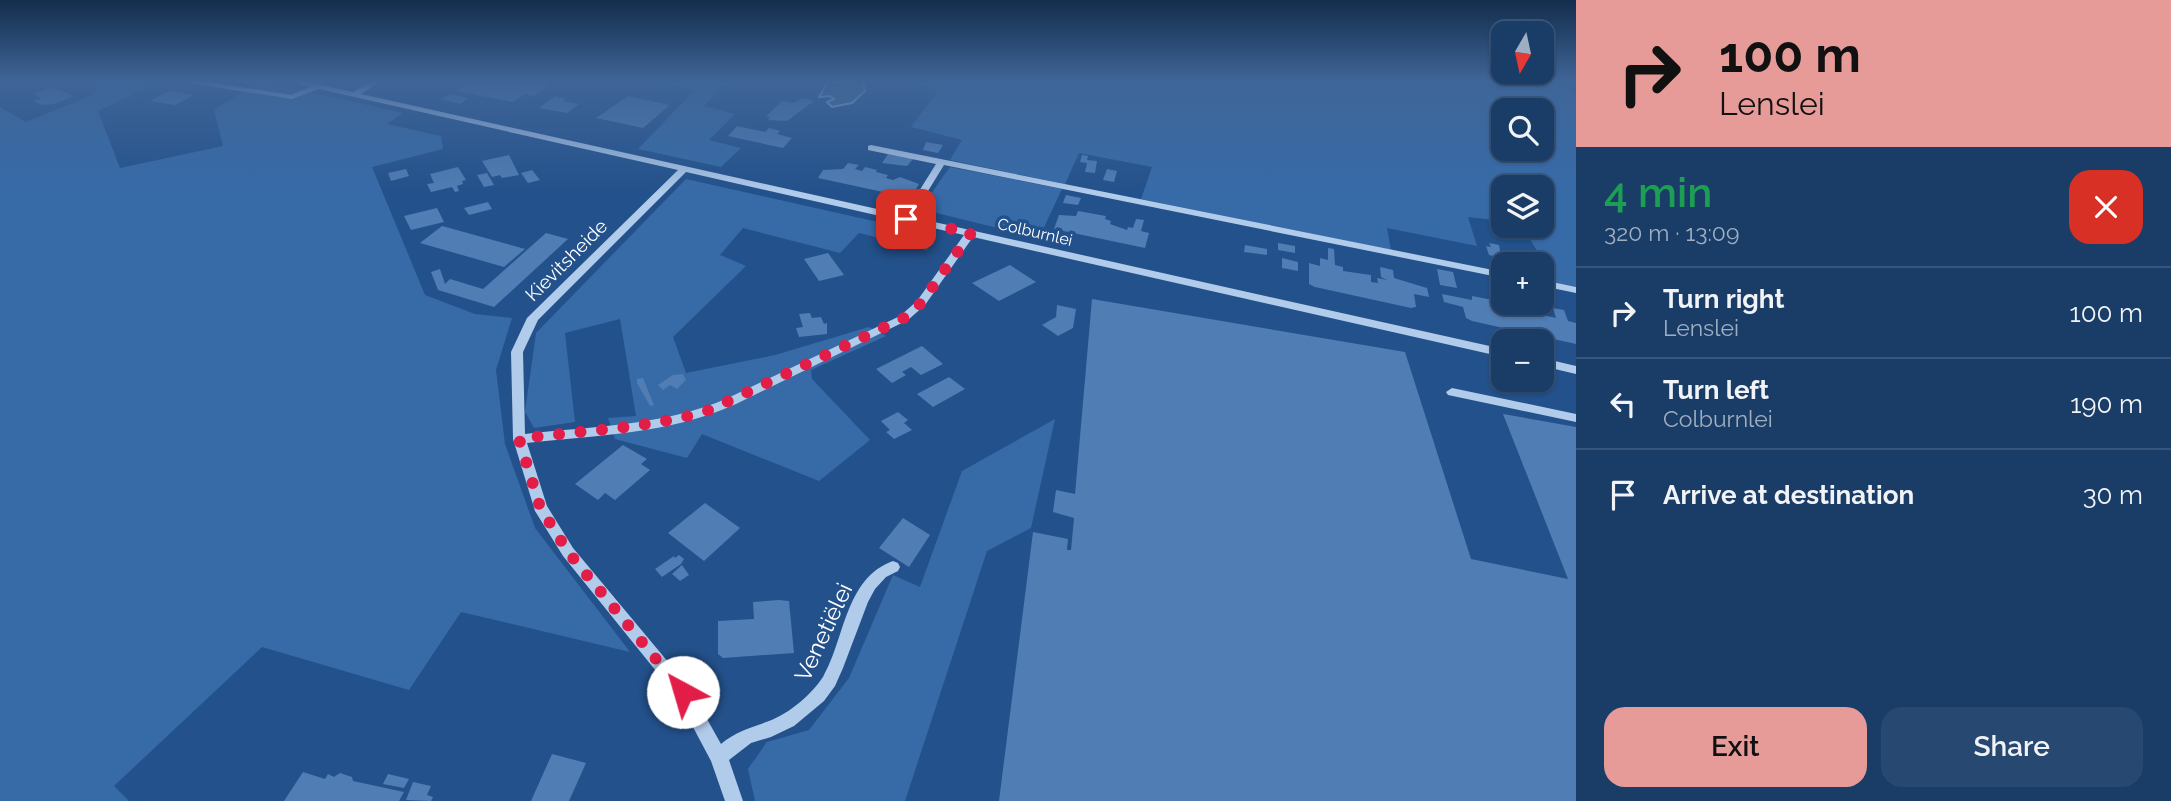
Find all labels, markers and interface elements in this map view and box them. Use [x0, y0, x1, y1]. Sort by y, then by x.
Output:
north arrow [1491, 21, 1554, 84]
map controls [1491, 21, 1554, 392]
text: 100 m [1719, 26, 1861, 83]
icon: right [1604, 28, 1695, 119]
text: Lenslei [1719, 85, 1825, 122]
button: search [1491, 98, 1554, 161]
text: 4 min [1604, 168, 1712, 217]
button: close [2069, 170, 2143, 244]
button: layers [1491, 175, 1554, 238]
pin [876, 189, 936, 249]
icon: arrive [887, 200, 925, 238]
street label: Colburnlei [996, 214, 1074, 250]
street label: Kievitsheide [521, 215, 611, 305]
text: 320 m · 13:09 [1604, 219, 1739, 246]
button: + [1491, 252, 1554, 315]
text: Turn right [1663, 284, 1784, 314]
icon: right [1604, 294, 1642, 332]
text: 100 m [2070, 298, 2143, 328]
text: Lenslei [1663, 314, 1739, 341]
button: − [1491, 329, 1554, 392]
text: Turn left [1663, 375, 1769, 405]
icon: left [1604, 385, 1642, 423]
text: 190 m [2070, 389, 2143, 419]
text: Colburnlei [1663, 405, 1773, 432]
icon: arrive [1604, 476, 1642, 514]
text: Arrive at destination [1663, 480, 1914, 510]
text: 30 m [2083, 480, 2143, 510]
street label: Venetiëlei [788, 579, 858, 685]
position arrow [646, 655, 720, 729]
button: Exit [1604, 707, 1867, 787]
button: Share [1881, 707, 2143, 787]

